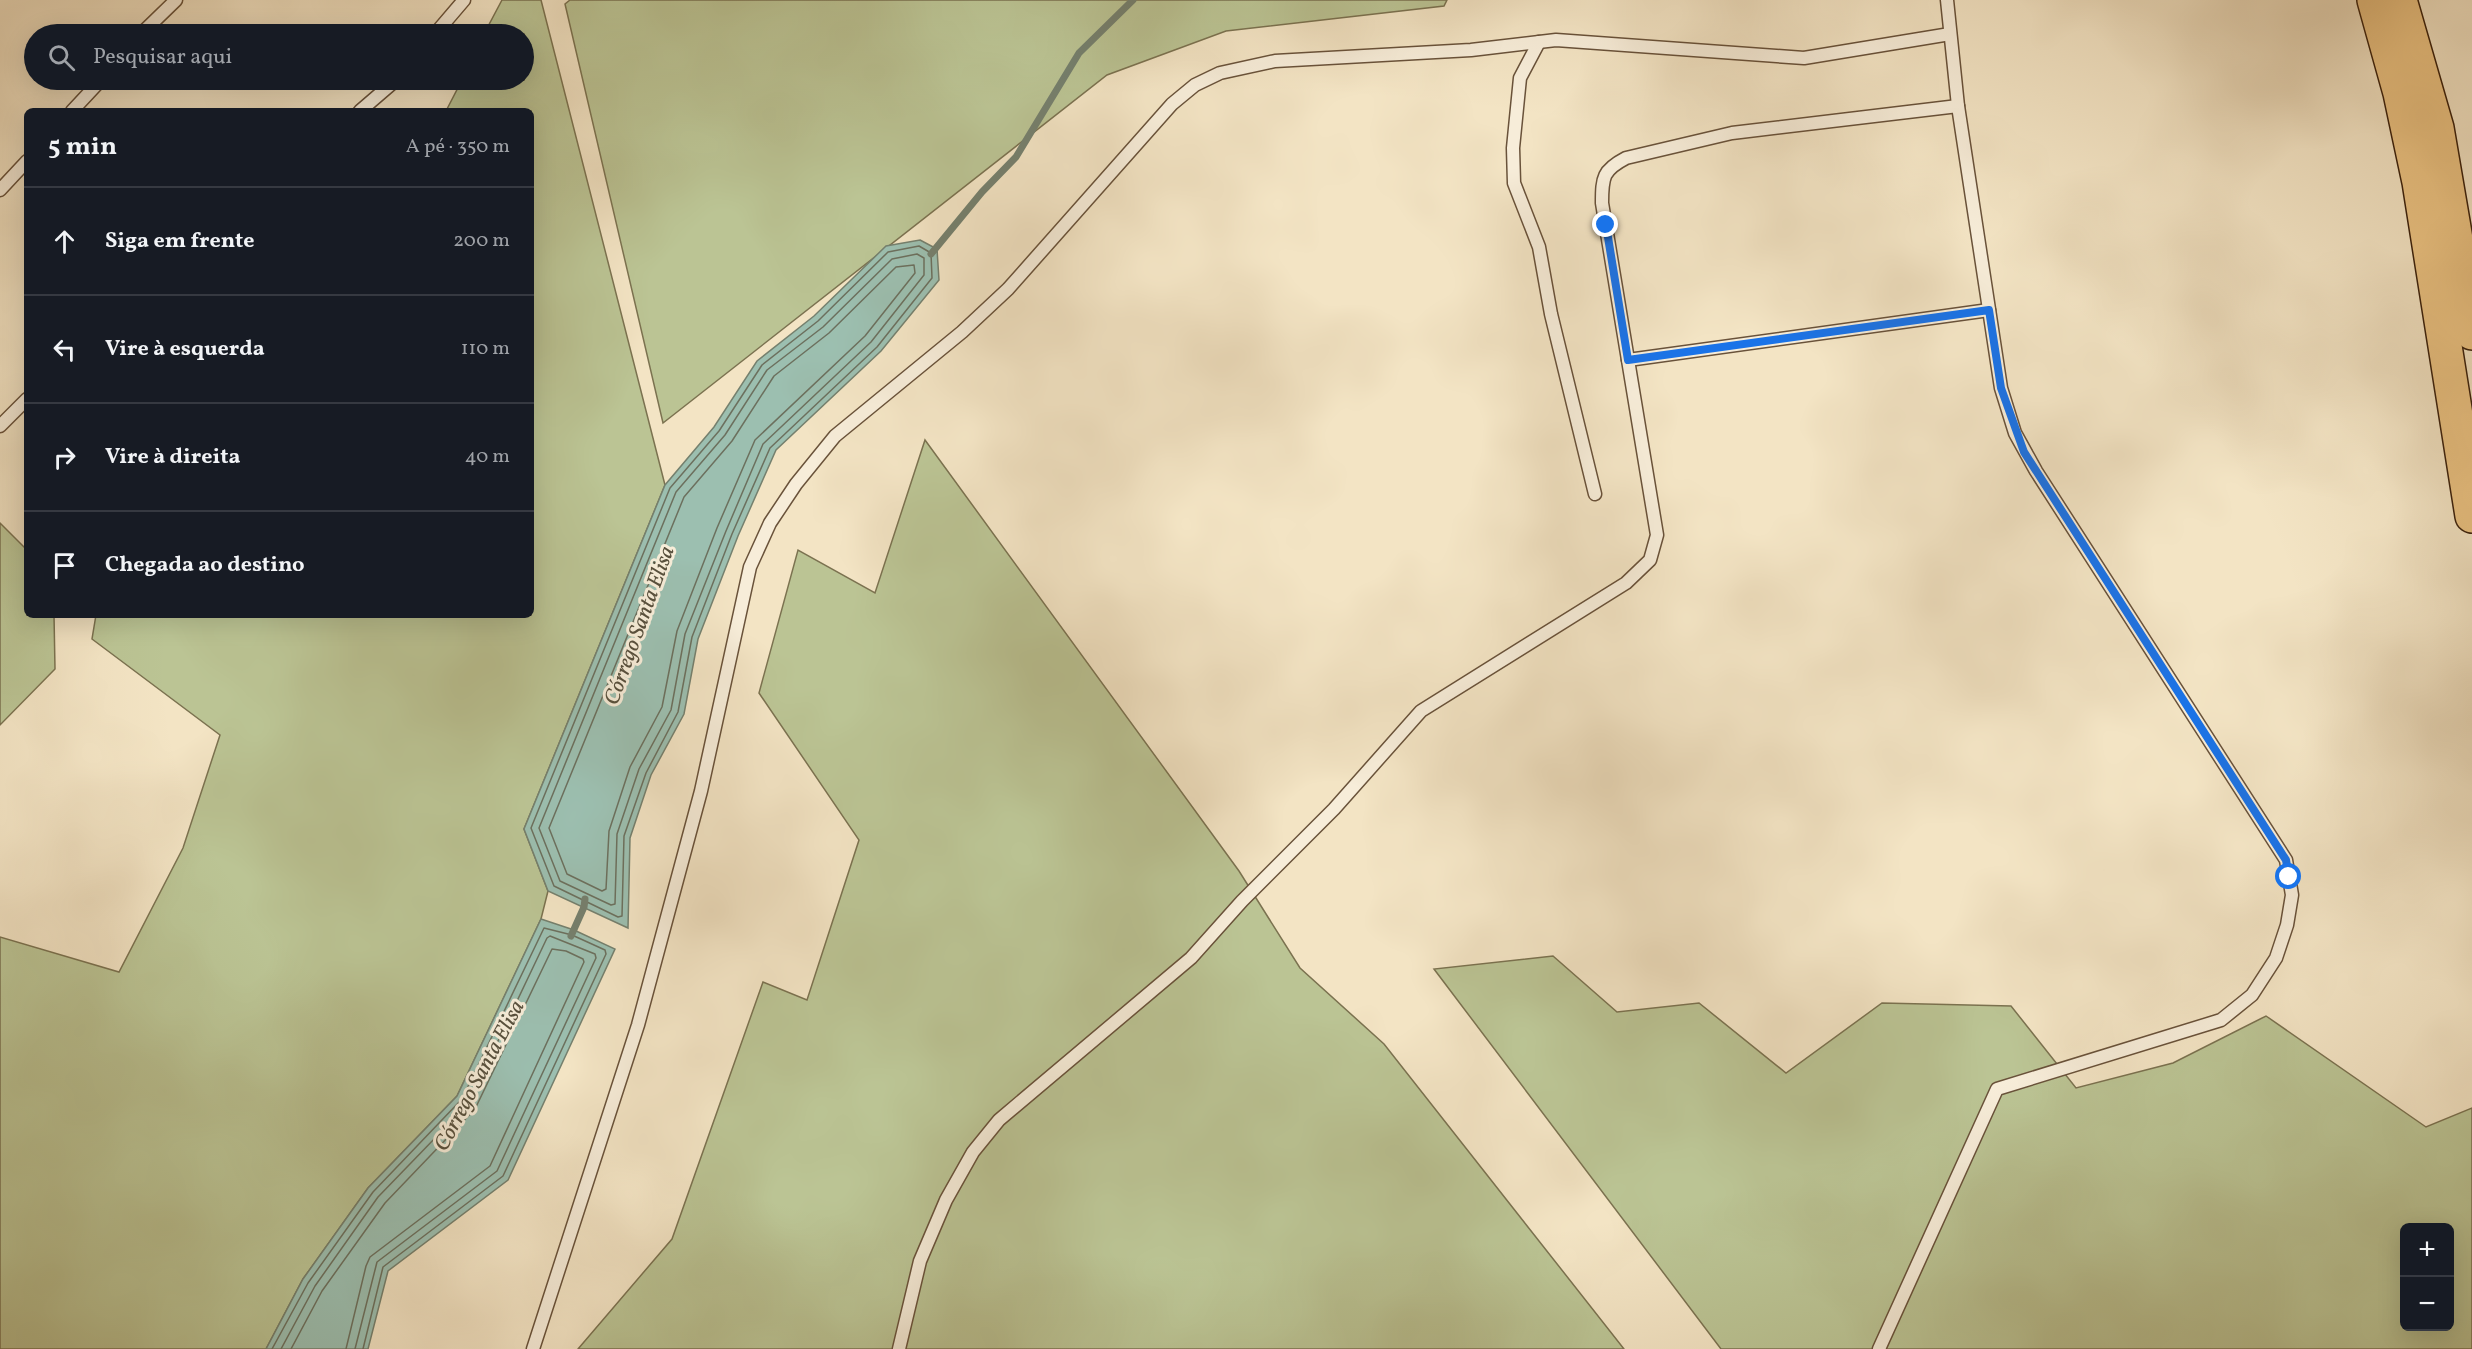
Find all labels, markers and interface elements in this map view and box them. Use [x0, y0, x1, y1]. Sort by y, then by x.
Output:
search box [24, 24, 534, 90]
icon: search [45, 41, 78, 74]
text: Pesquisar aqui [93, 42, 232, 73]
text: 5 min [48, 129, 117, 165]
text: A pé · 350 m [406, 133, 510, 161]
route end [1592, 211, 1618, 237]
icon: ahead [48, 225, 81, 258]
text: Siga em frente [105, 226, 255, 257]
text: 200 m [453, 227, 510, 255]
icon: left [48, 333, 81, 366]
text: Vire à esquerda [105, 334, 265, 365]
text: 110 m [461, 335, 510, 363]
icon: right [48, 441, 81, 474]
text: Vire à direita [105, 442, 241, 473]
text: 40 m [465, 443, 510, 471]
water label: Córrego Santa Elisa [597, 542, 683, 710]
icon: arrive [48, 549, 81, 582]
text: Chegada ao destino [105, 550, 305, 581]
route start [2275, 863, 2301, 889]
water label: Córrego Santa Elisa [427, 995, 533, 1157]
map controls [2400, 1223, 2454, 1331]
button: + [2400, 1223, 2454, 1277]
button: − [2400, 1277, 2454, 1331]

